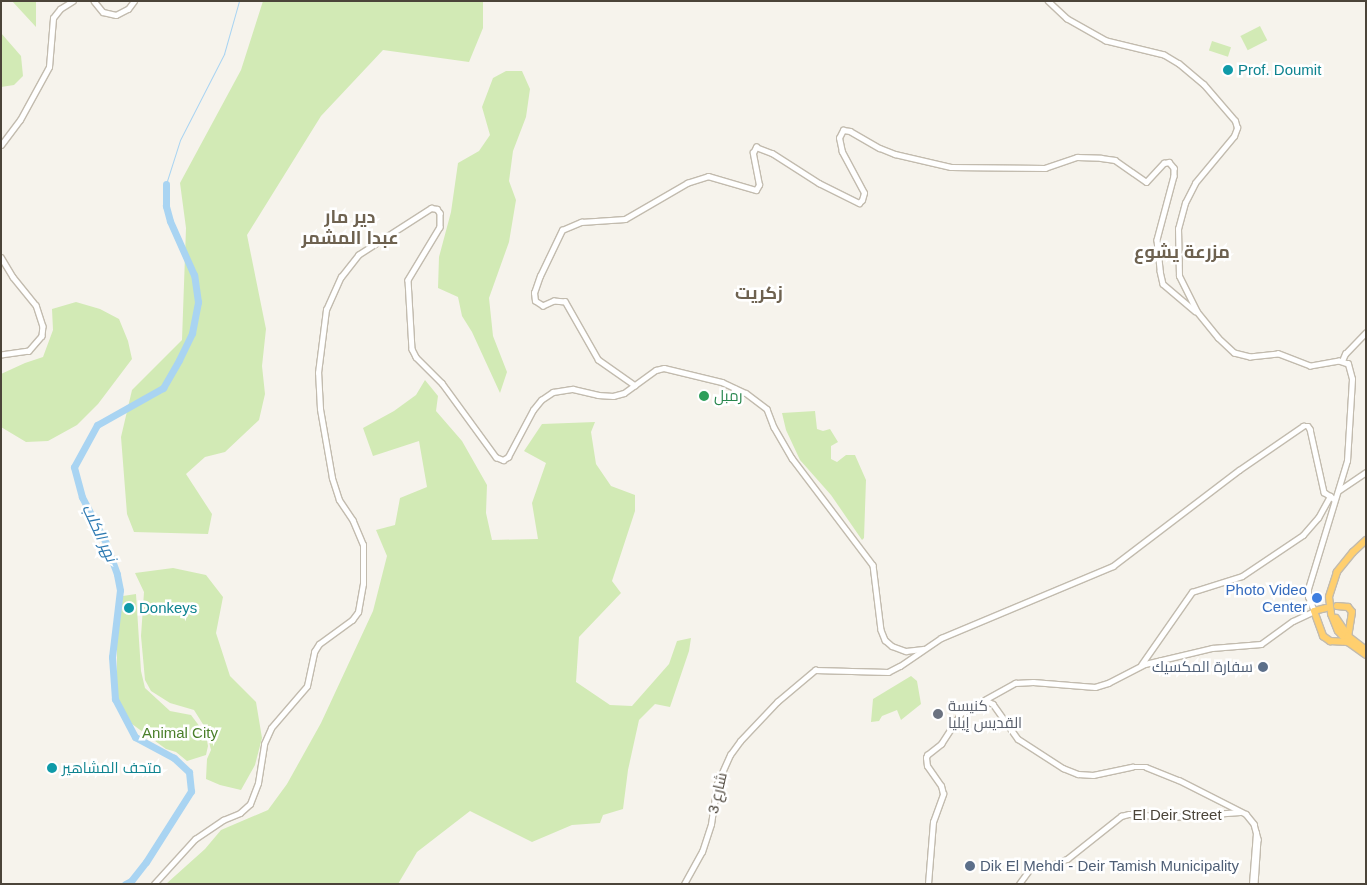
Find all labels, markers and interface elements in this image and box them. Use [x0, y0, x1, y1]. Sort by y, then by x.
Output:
place label: Prof. Doumit [1238, 61, 1321, 79]
marker: Prof. Doumit [1222, 64, 1234, 76]
district label: دير مار عبدا المشمر [301, 207, 399, 250]
district label: مزرعة يشوع [1134, 241, 1230, 263]
district label: زكريت [735, 282, 783, 304]
place label: رمبل [714, 387, 742, 405]
marker: رمبل [698, 390, 710, 402]
water label: نهر الكلب [77, 501, 121, 565]
place label: Photo Video Center [1226, 580, 1307, 615]
marker: Photo Video Center [1311, 592, 1323, 604]
place label: Donkeys [139, 599, 197, 617]
marker: Donkeys [123, 602, 135, 614]
place label: سفارة المكسيك [1152, 658, 1253, 676]
marker: سفارة المكسيك [1257, 661, 1269, 673]
place label: كنيسة القديس إيليا [948, 696, 1022, 731]
marker: كنيسة القديس إيليا [932, 708, 944, 720]
park label: Animal City [142, 724, 218, 742]
place label: متحف المشاهير [62, 759, 162, 777]
marker: متحف المشاهير [46, 762, 58, 774]
street label: شارع 3 [704, 771, 730, 815]
street label: El Deir Street [1132, 806, 1222, 824]
place label: Dik El Mehdi - Deir Tamish Municipality [980, 857, 1239, 875]
marker: Dik El Mehdi - Deir Tamish Municipality [964, 860, 976, 872]

